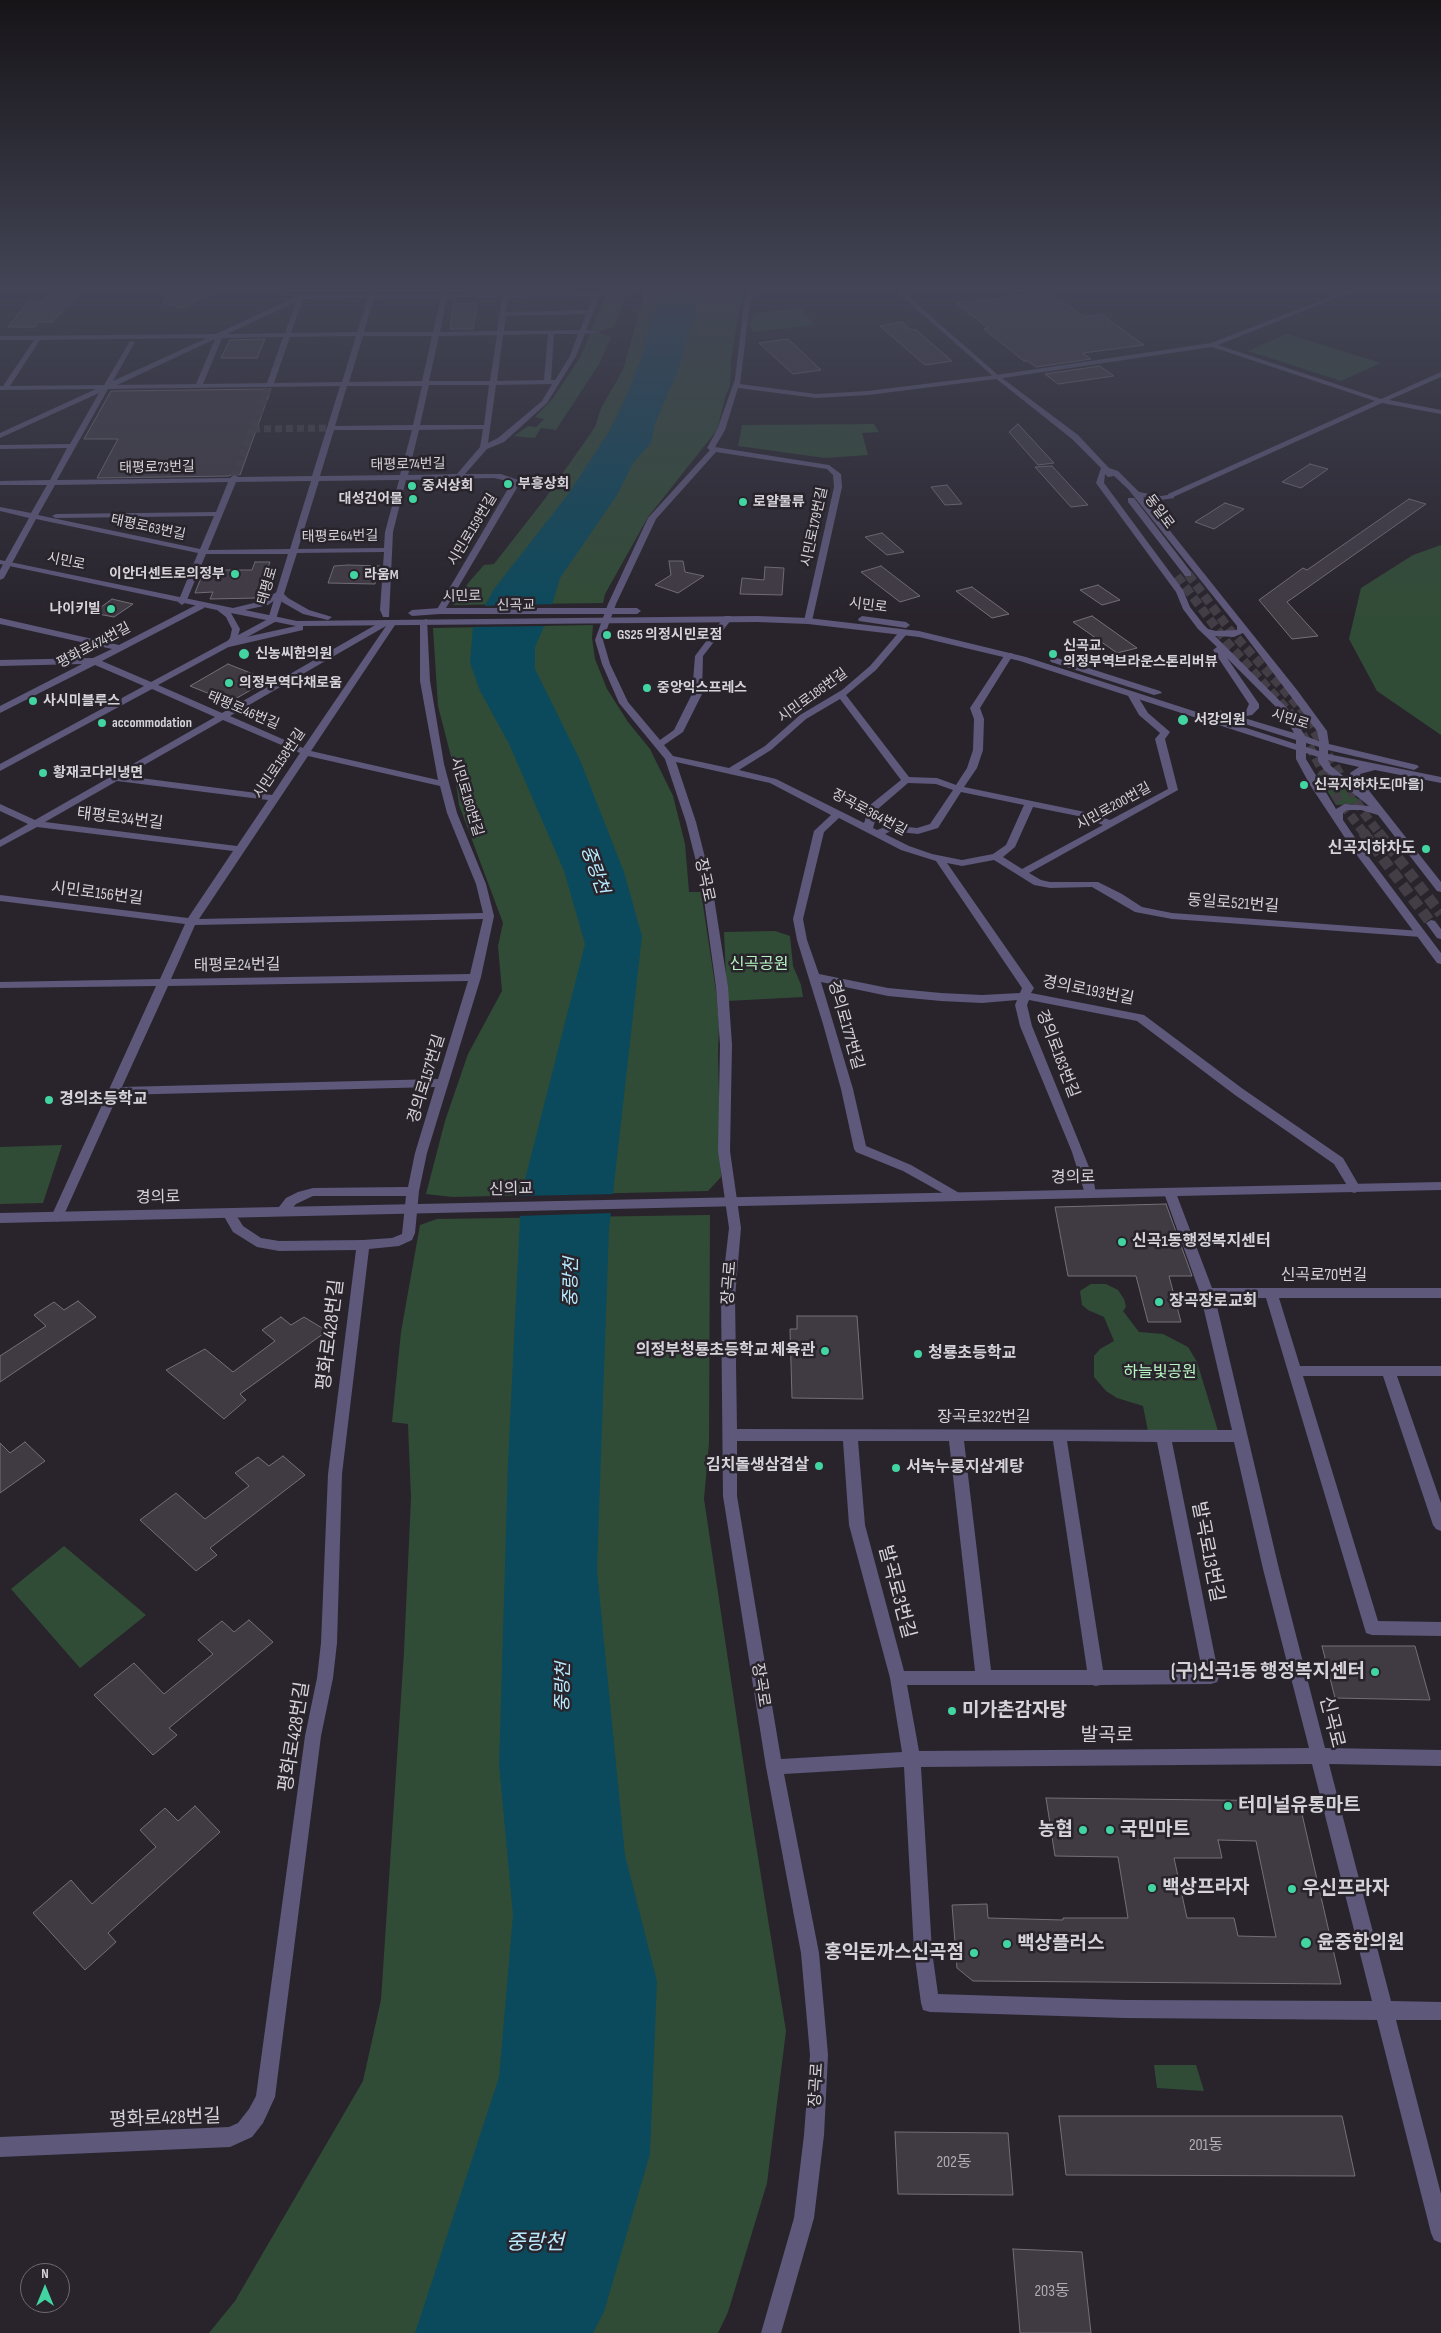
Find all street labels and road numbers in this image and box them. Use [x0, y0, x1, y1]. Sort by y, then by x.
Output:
street label: 태평로74번길 [370, 456, 446, 474]
street label: 태평로73번길 [119, 459, 195, 477]
street label: 시민로179번길 [798, 486, 832, 568]
street label: 시민로159번길 [445, 491, 501, 569]
street label: 동일로 [1141, 492, 1177, 532]
street label: 태평로63번길 [109, 512, 187, 544]
street label: 태평로64번길 [302, 528, 378, 546]
street label: 시민로 [45, 550, 87, 574]
street label: 태평로 [255, 565, 281, 607]
street label: 시민로 [443, 588, 481, 606]
street label: 시민로 [848, 595, 888, 617]
street label: 신곡교 [497, 597, 535, 615]
street label: 평화로474번길 [54, 620, 134, 672]
street label: 시민로186번길 [775, 665, 851, 727]
street label: 태평로46번길 [205, 688, 281, 734]
street label: 시민로 [1269, 706, 1311, 734]
street label: 시민로158번길 [250, 726, 310, 802]
street label: 시민로160번길 [446, 755, 486, 839]
street label: 시민로200번길 [1074, 780, 1154, 834]
street label: 장곡로364번길 [829, 786, 909, 840]
street label: 태평로34번길 [76, 804, 164, 834]
street label: 장곡로 [690, 856, 718, 904]
street label: 시민로156번길 [50, 879, 144, 909]
street label: 동일로521번길 [1186, 891, 1280, 917]
street label: 태평로24번길 [193, 956, 281, 976]
street label: 경의로193번길 [1041, 973, 1135, 1009]
street label: 경의로177번길 [823, 978, 867, 1072]
street label: 경의로183번길 [1031, 1007, 1083, 1101]
street label: 경의로157번길 [404, 1032, 450, 1126]
street label: 경의로 [1051, 1168, 1095, 1188]
street label: 신의교 [489, 1180, 533, 1200]
street label: 경의로 [136, 1188, 180, 1208]
street label: 장곡로 [719, 1260, 741, 1306]
street label: 신곡로70번길 [1280, 1266, 1368, 1286]
street label: 평화로428번길 [313, 1278, 349, 1392]
street label: 장곡로322번길 [937, 1408, 1031, 1428]
street label: 발곡로13번길 [1186, 1500, 1228, 1604]
street label: 발곡로3번길 [873, 1543, 919, 1641]
street label: 장곡로 [747, 1662, 773, 1708]
street label: 평화로428번길 [275, 1680, 315, 1794]
street label: 신곡로 [1314, 1694, 1348, 1750]
street label: 발곡로 [1081, 1725, 1133, 1747]
street label: 장곡로 [806, 2062, 828, 2108]
street label: 평화로428번길 [109, 2106, 221, 2132]

